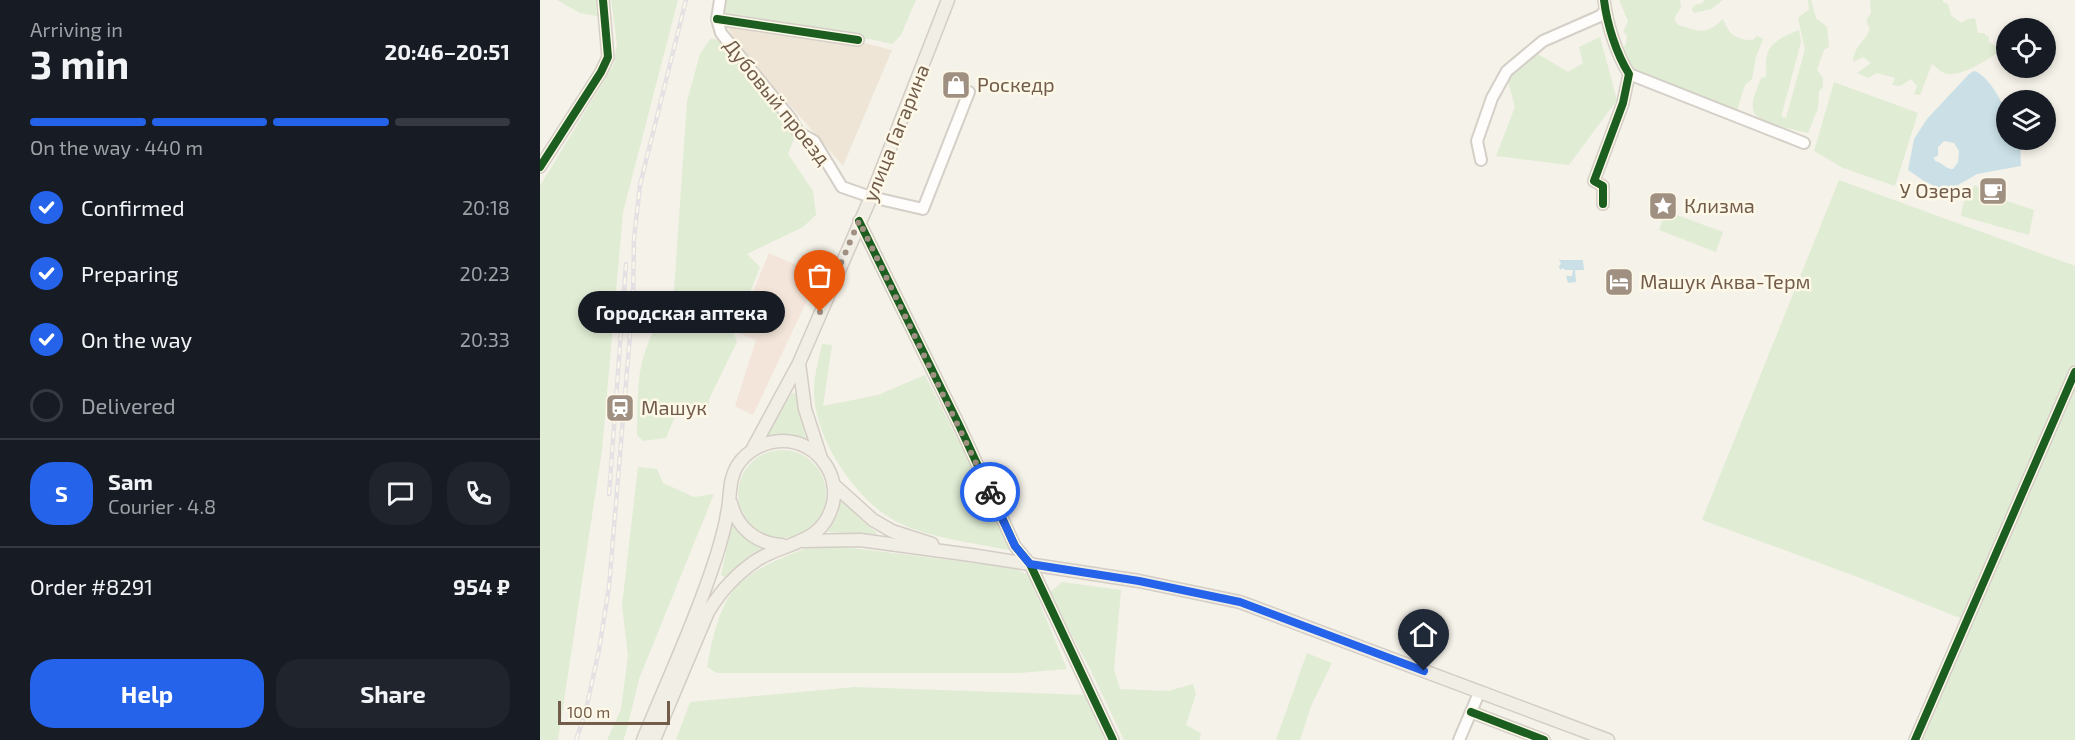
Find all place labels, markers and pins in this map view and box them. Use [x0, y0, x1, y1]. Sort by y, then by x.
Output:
shop icon: Роскедр [940, 69, 972, 101]
place label: Роскедр [977, 72, 1055, 96]
cafe icon: У Озера [1977, 175, 2009, 207]
place label: У Озера [1900, 178, 1972, 202]
place icon: Клизма [1647, 190, 1679, 222]
place label: Клизма [1684, 193, 1755, 217]
pin [794, 250, 845, 312]
hotel icon: Машук Аква-Терм [1603, 266, 1635, 298]
place label: Машук Аква-Терм [1640, 269, 1811, 294]
callout: Городская аптека [577, 291, 784, 333]
station icon: Машук [604, 392, 636, 424]
place label: Машук [641, 395, 707, 420]
pin [1398, 609, 1449, 671]

